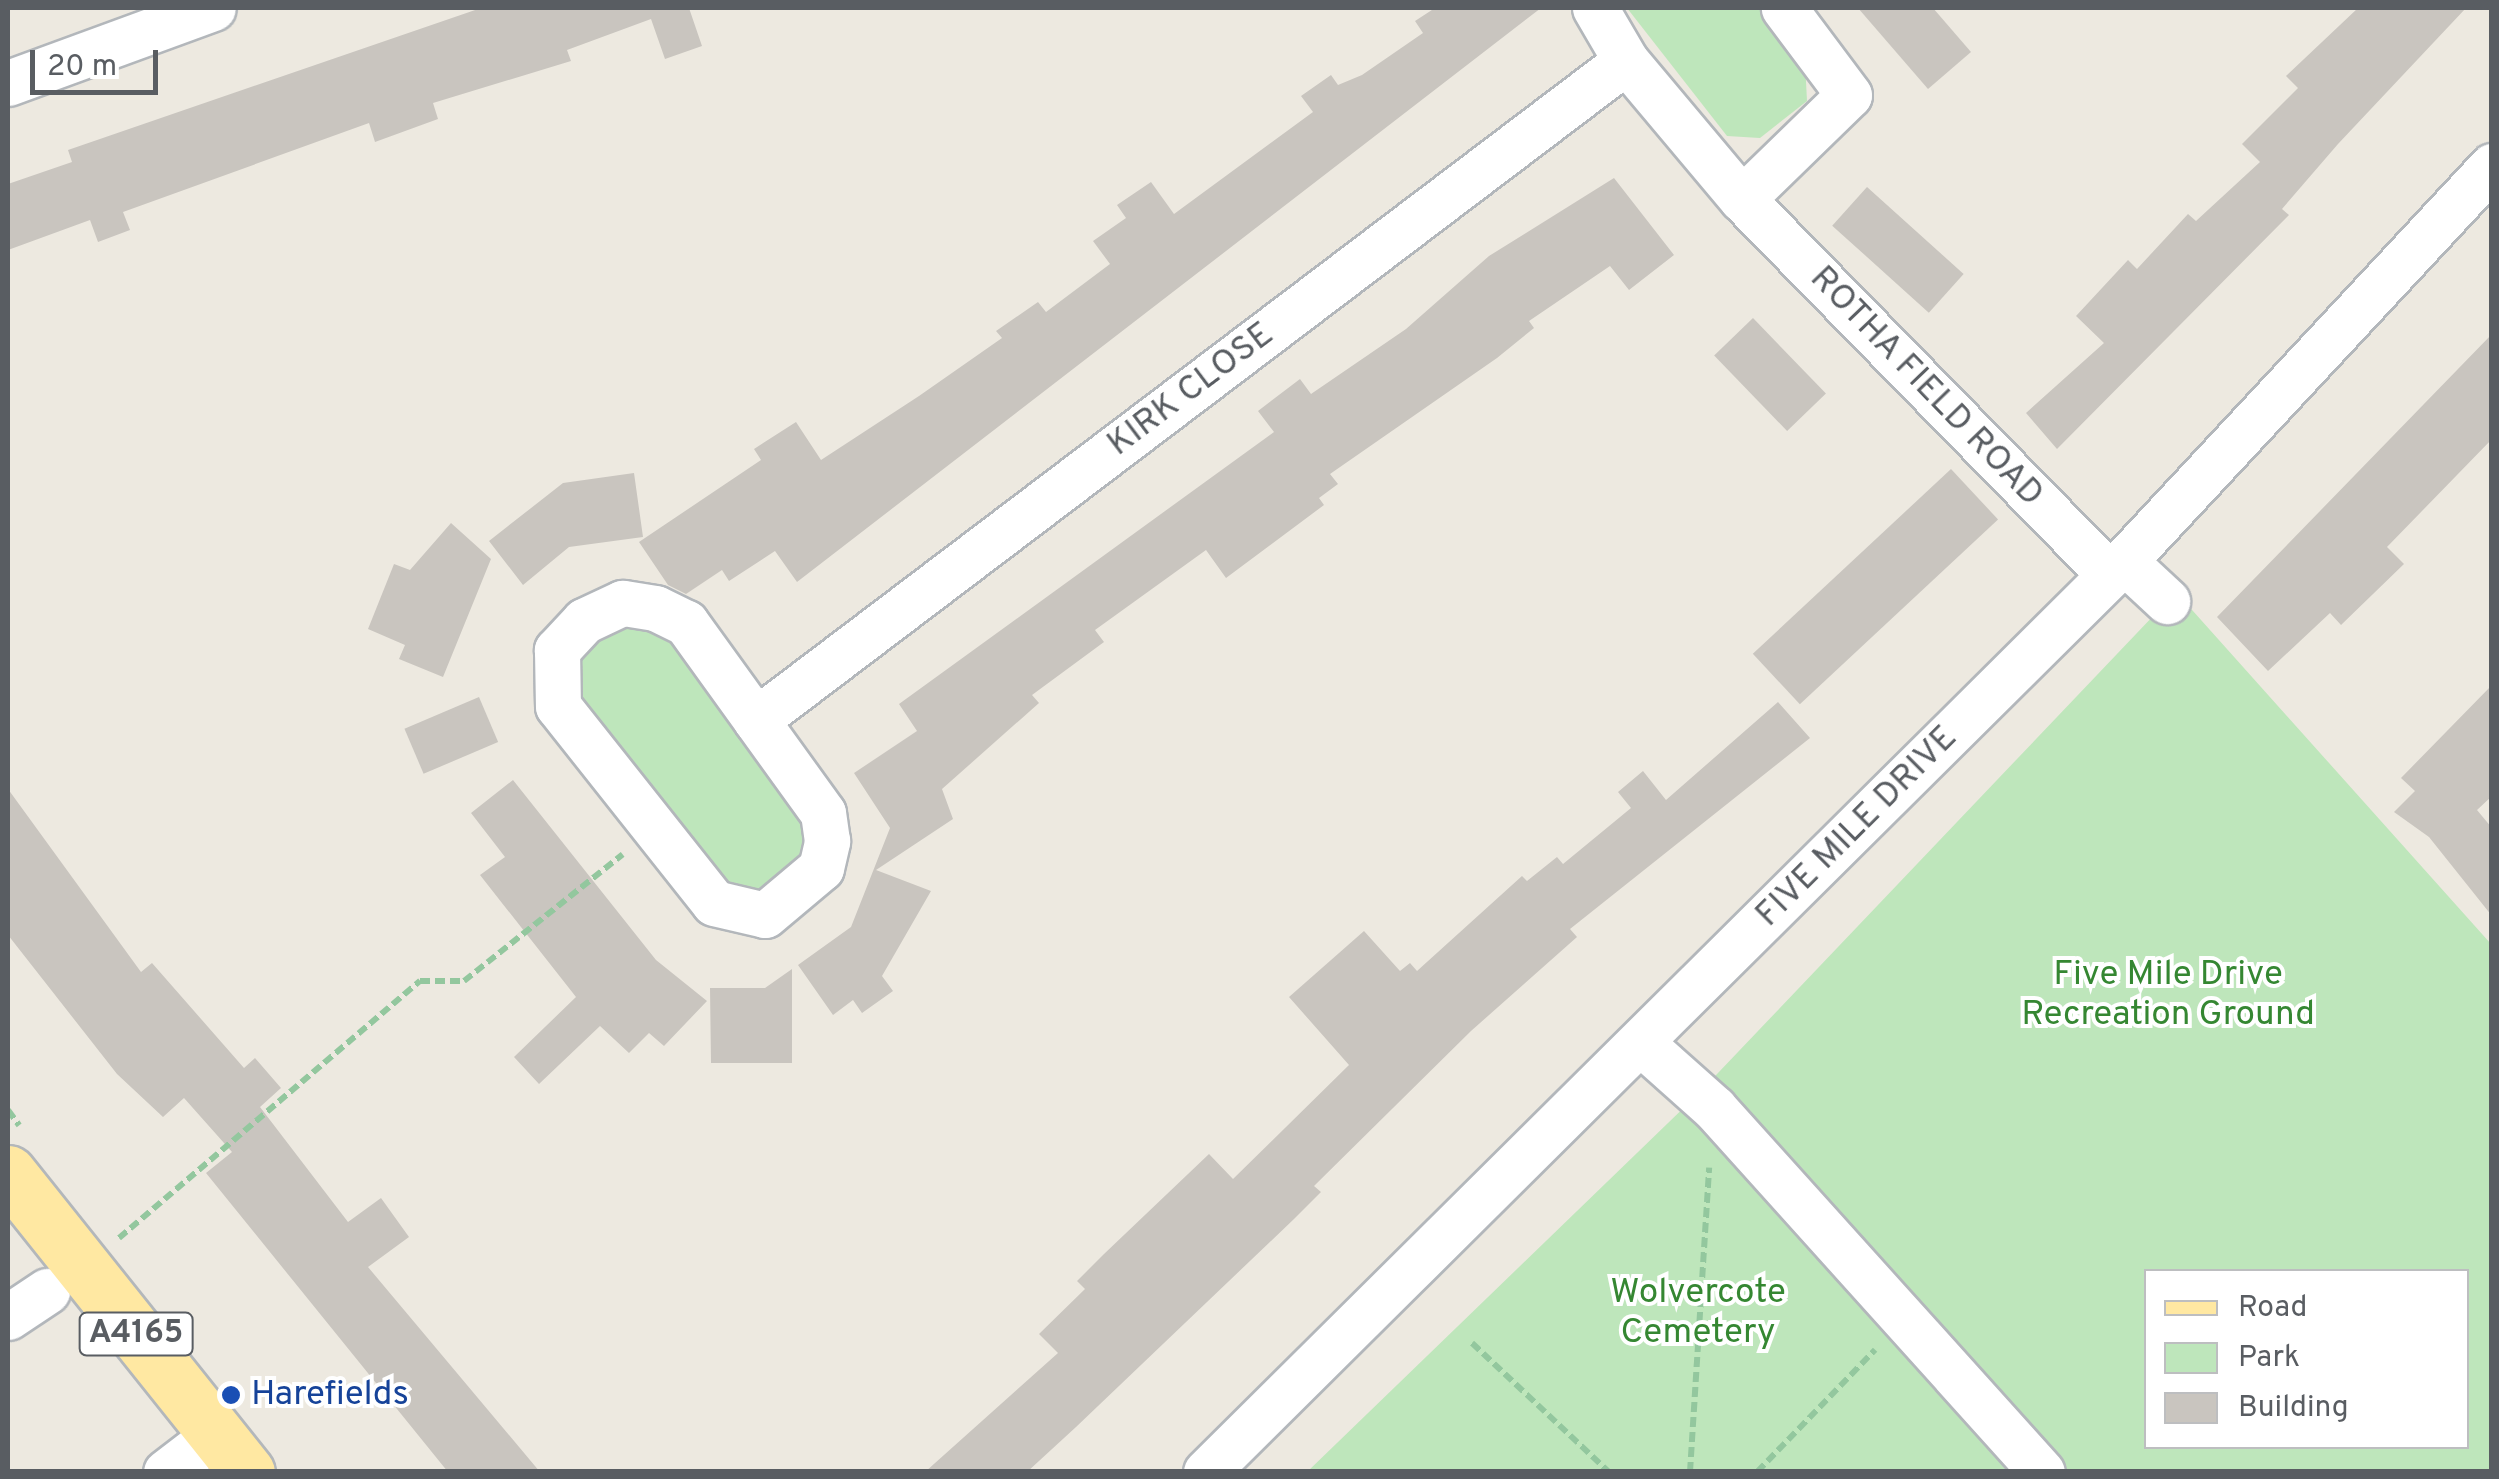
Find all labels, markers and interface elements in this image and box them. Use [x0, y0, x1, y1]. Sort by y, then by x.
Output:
scale bar [35, 30, 162, 92]
text: 20 m [47, 49, 117, 86]
street label: ROTHA FIELD ROAD [1800, 258, 2052, 516]
street label: KIRK CLOSE [1100, 314, 1282, 466]
street label: FIVE MILE DRIVE [1748, 718, 1966, 936]
park label: Five Mile Drive Recreation Ground [2021, 954, 2315, 1036]
legend [2144, 1269, 2469, 1449]
park label: Wolvercote Cemetery [1610, 1272, 1786, 1354]
text: Road [2238, 1290, 2307, 1327]
road number: A4165 [78, 1307, 194, 1361]
text: Park [2238, 1340, 2300, 1377]
place label: Harefields [251, 1374, 409, 1416]
marker: Harefields [220, 1384, 242, 1406]
text: Building [2238, 1390, 2349, 1427]

